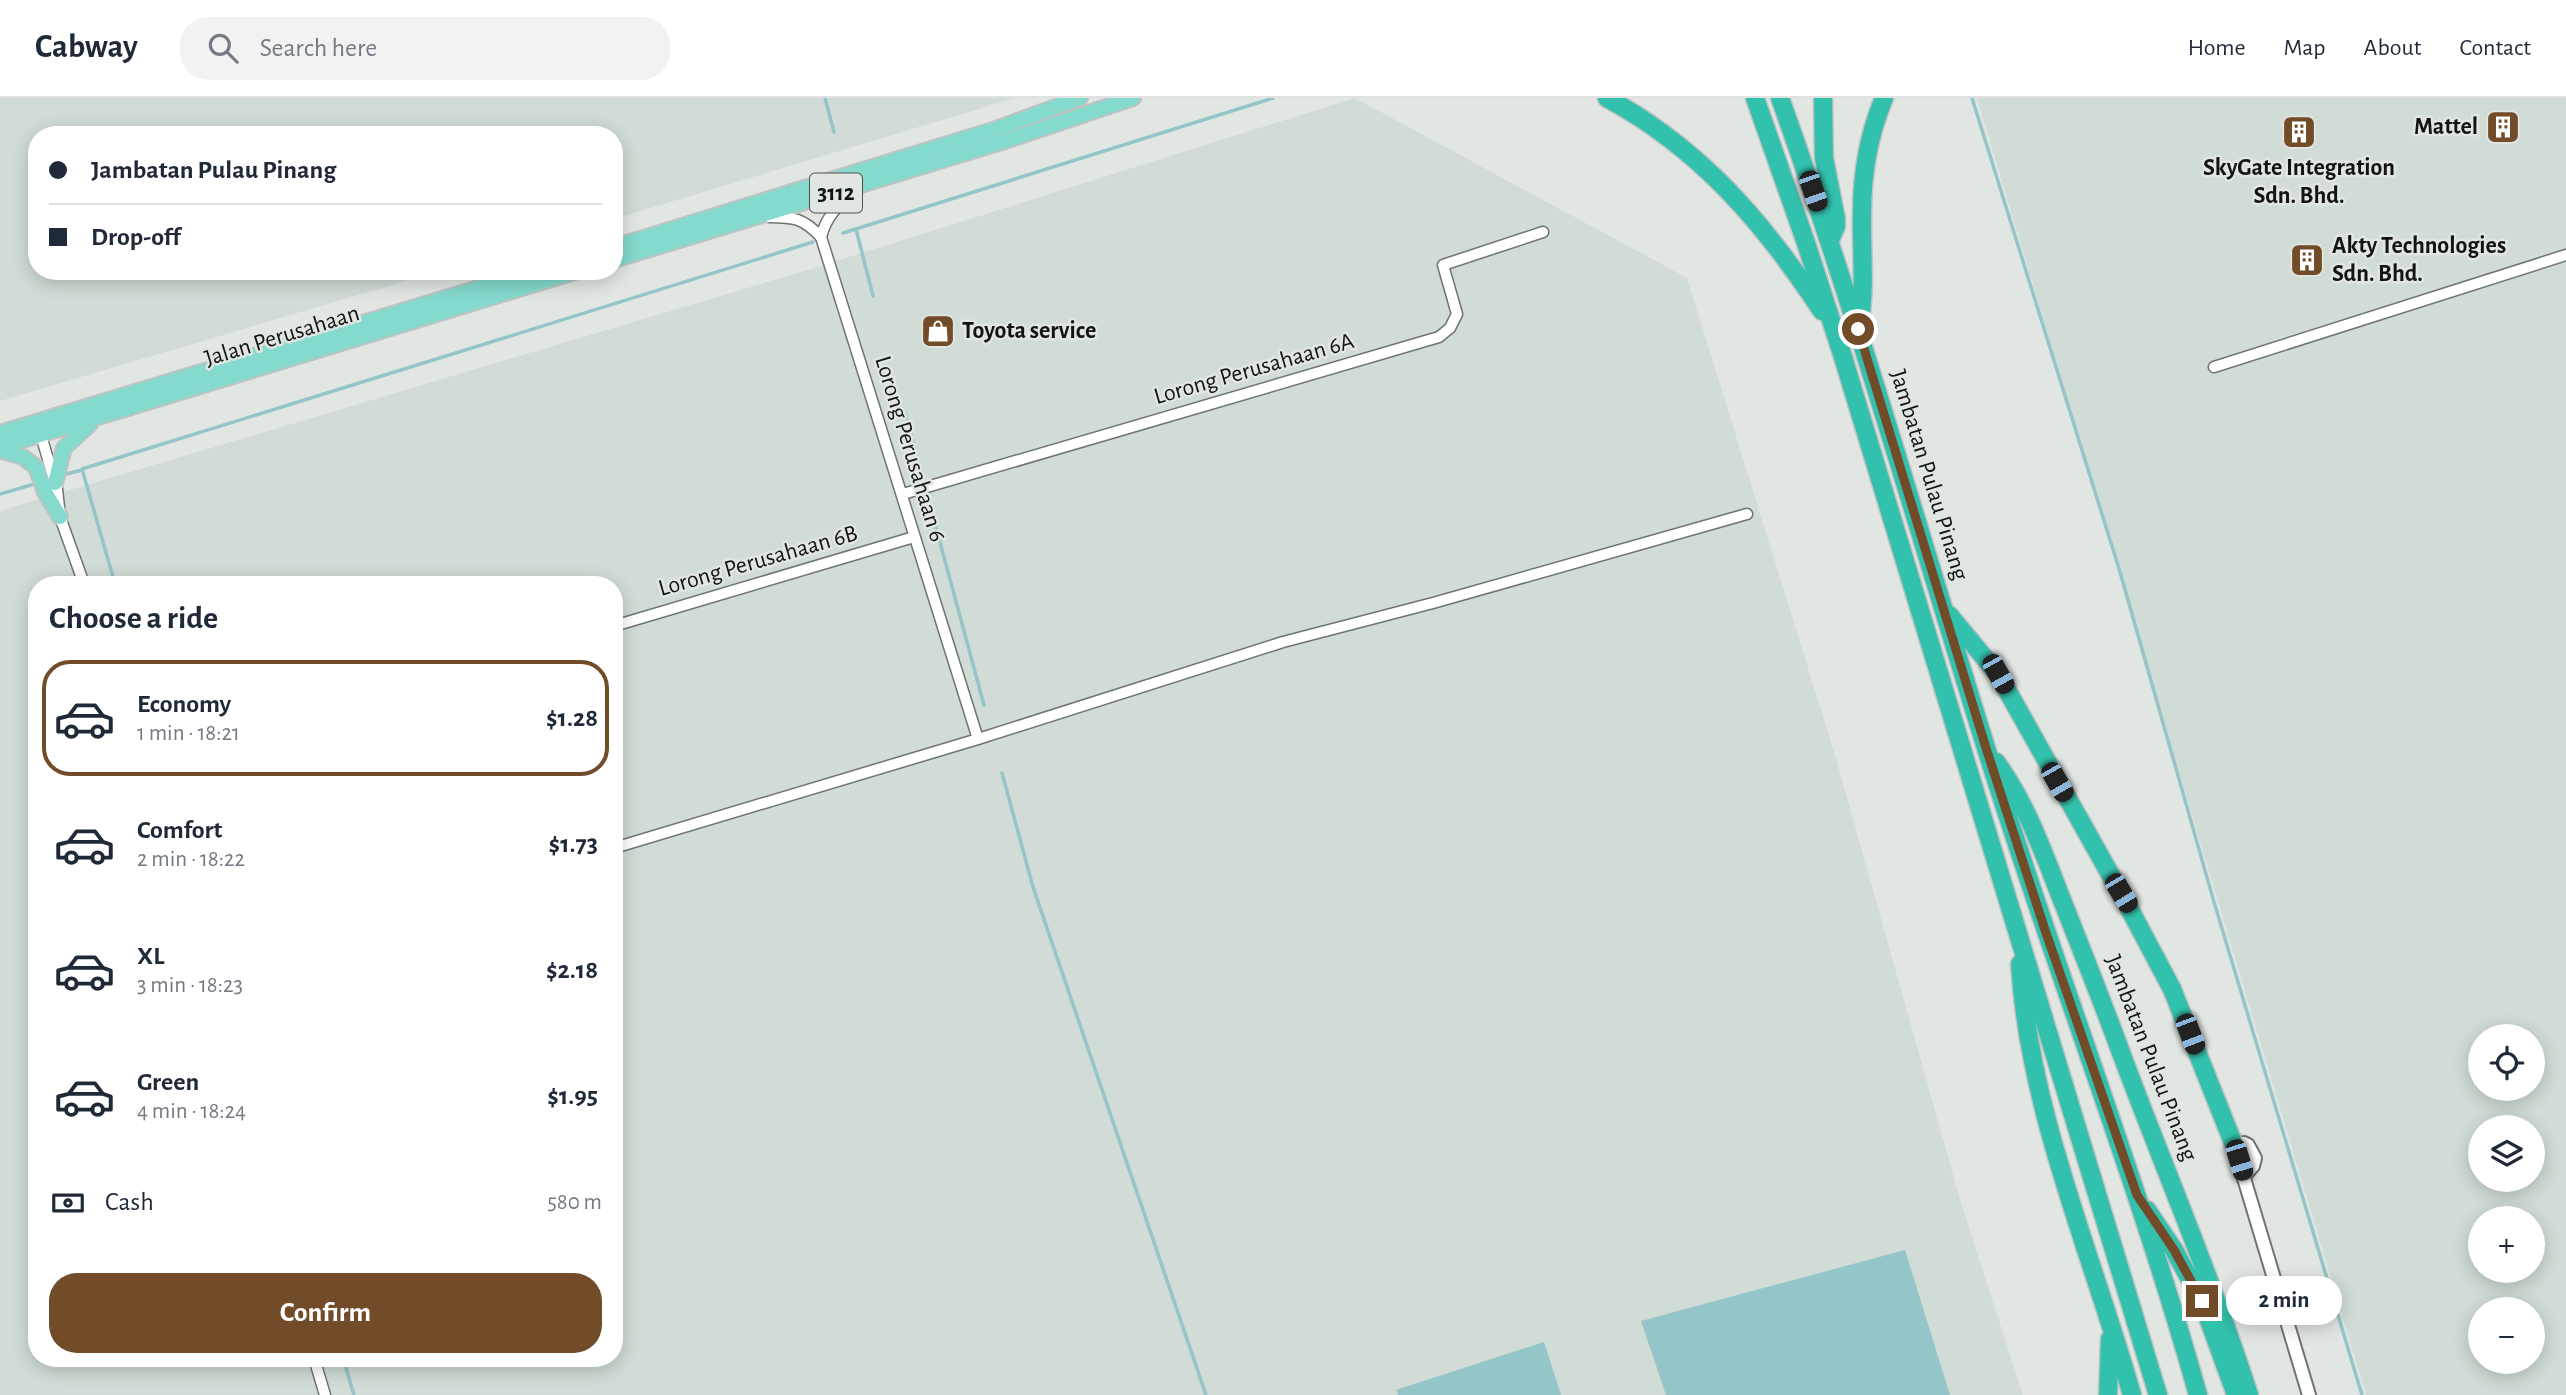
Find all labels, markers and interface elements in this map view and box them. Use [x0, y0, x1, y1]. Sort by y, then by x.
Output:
search box [180, 17, 670, 80]
icon: search [204, 29, 242, 67]
text: Cabway [35, 31, 138, 64]
text: Search here [260, 35, 377, 61]
text: Home [2188, 36, 2246, 60]
text: Map [2284, 36, 2326, 60]
text: About [2364, 36, 2421, 60]
text: Contact [2459, 36, 2531, 60]
building icon: Mattel [2484, 108, 2522, 146]
building icon: SkyGate Integration Sdn. Bhd. [2280, 113, 2318, 151]
place label: Mattel [2414, 115, 2478, 139]
place label: SkyGate Integration Sdn. Bhd. [2203, 156, 2395, 208]
text: Jambatan Pulau Pinang [91, 157, 336, 183]
car [1797, 168, 1830, 214]
road number: 3112 [810, 174, 862, 212]
text: Drop-off [91, 224, 180, 250]
place label: Akty Technologies Sdn. Bhd. [2332, 234, 2506, 286]
building icon: Akty Technologies Sdn. Bhd. [2288, 241, 2326, 279]
street label: Jalan Perusahaan [202, 301, 362, 371]
shop icon: Toyota service [919, 312, 957, 350]
route start [1842, 313, 1874, 345]
place label: Toyota service [962, 319, 1096, 343]
street label: Lorong Perusahaan 6A [1151, 329, 1357, 409]
street label: Lorong Perusahaan 6 [870, 353, 950, 545]
street label: Jambatan Pulau Pinang [1886, 367, 1973, 583]
street label: Lorong Perusahaan 6B [656, 521, 860, 601]
text: Choose a ride [49, 602, 218, 634]
car [1979, 651, 2018, 697]
icon: car [53, 687, 116, 750]
text: Economy [137, 691, 231, 717]
text: $1.28 [546, 705, 598, 731]
text: 1 min · 18:21 [137, 722, 240, 745]
car [2038, 759, 2077, 805]
icon: car [53, 813, 116, 876]
text: Comfort [137, 817, 222, 843]
text: $1.73 [549, 831, 598, 857]
text: 2 min · 18:22 [137, 848, 245, 871]
car [2102, 870, 2141, 916]
icon: car [53, 939, 116, 1002]
text: XL [137, 943, 164, 969]
street label: Jambatan Pulau Pinang [2101, 952, 2201, 1165]
text: $2.18 [546, 957, 598, 983]
text: 3 min · 18:23 [137, 974, 243, 997]
car [2173, 1011, 2208, 1057]
map controls [2468, 1024, 2545, 1374]
button: locate [2468, 1024, 2545, 1101]
icon: car [53, 1065, 116, 1128]
text: Green [137, 1069, 199, 1095]
text: $1.95 [547, 1083, 598, 1109]
text: 4 min · 18:24 [137, 1100, 246, 1123]
button: layers [2468, 1115, 2545, 1192]
car [2223, 1137, 2256, 1183]
icon: cash [49, 1184, 87, 1222]
text: Cash [105, 1189, 154, 1215]
text: 580 m [547, 1191, 602, 1214]
button: + [2468, 1206, 2545, 1283]
button: Confirm [49, 1273, 602, 1353]
callout: 2 min [2226, 1276, 2342, 1326]
route end [2186, 1285, 2218, 1317]
text: 2 min [2258, 1289, 2310, 1312]
button: − [2468, 1297, 2545, 1374]

